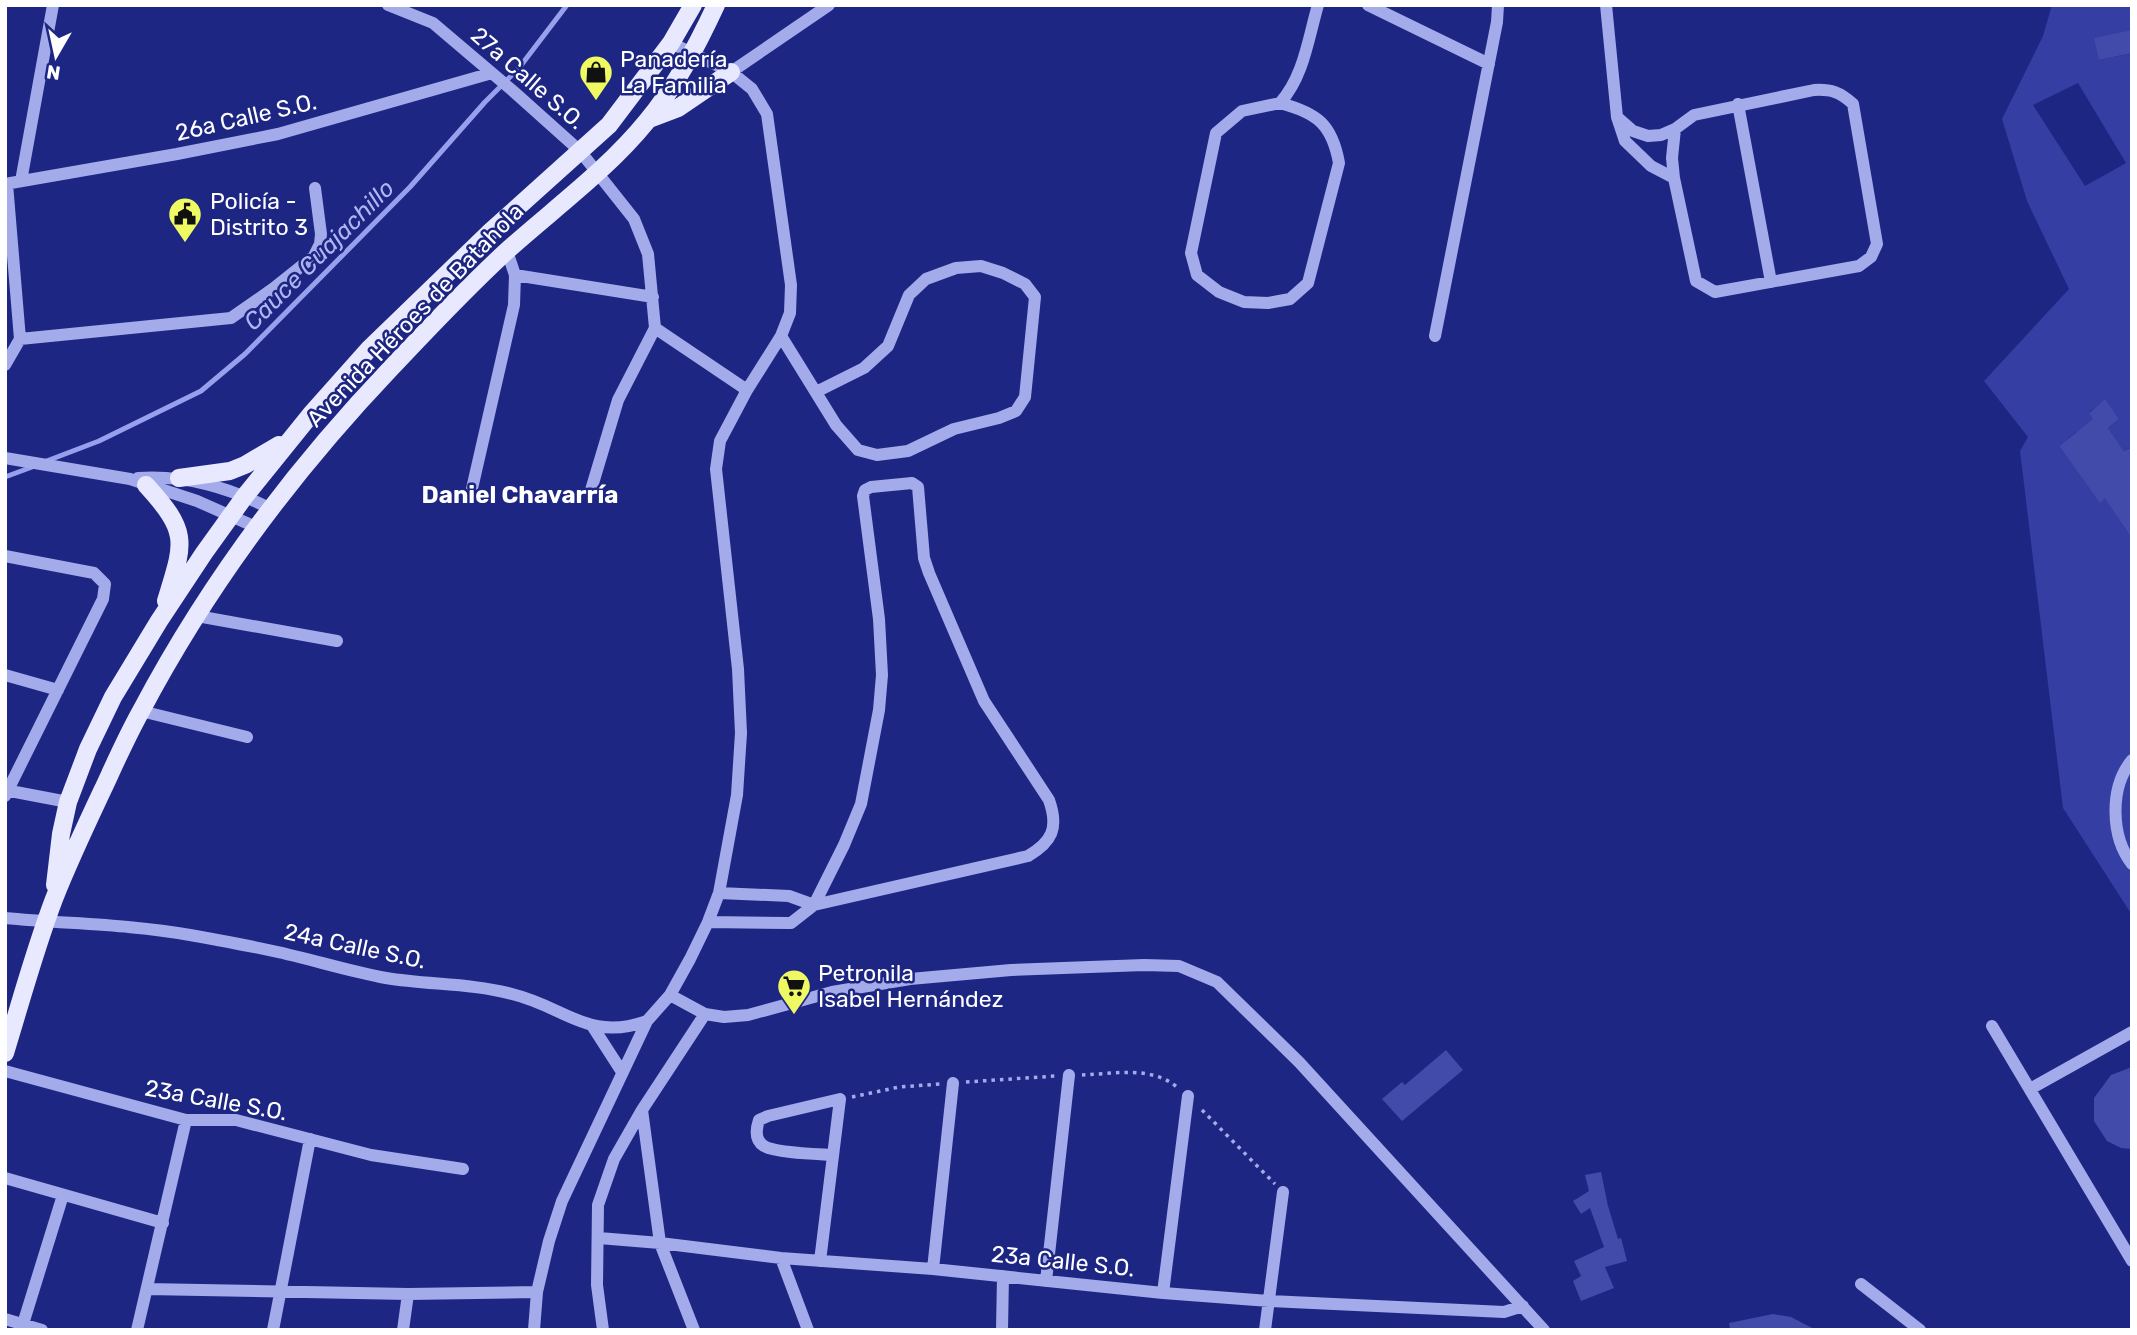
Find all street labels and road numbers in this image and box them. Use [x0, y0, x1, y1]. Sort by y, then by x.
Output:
street label: 27a Calle S.O. [465, 21, 591, 135]
street label: 26a Calle S.O. [173, 87, 319, 147]
street label: Avenida Héroes de Batahola [301, 197, 529, 433]
street label: 24a Calle S.O. [282, 917, 428, 975]
street label: 23a Calle S.O. [143, 1074, 289, 1126]
street label: 23a Calle S.O. [990, 1240, 1136, 1282]

